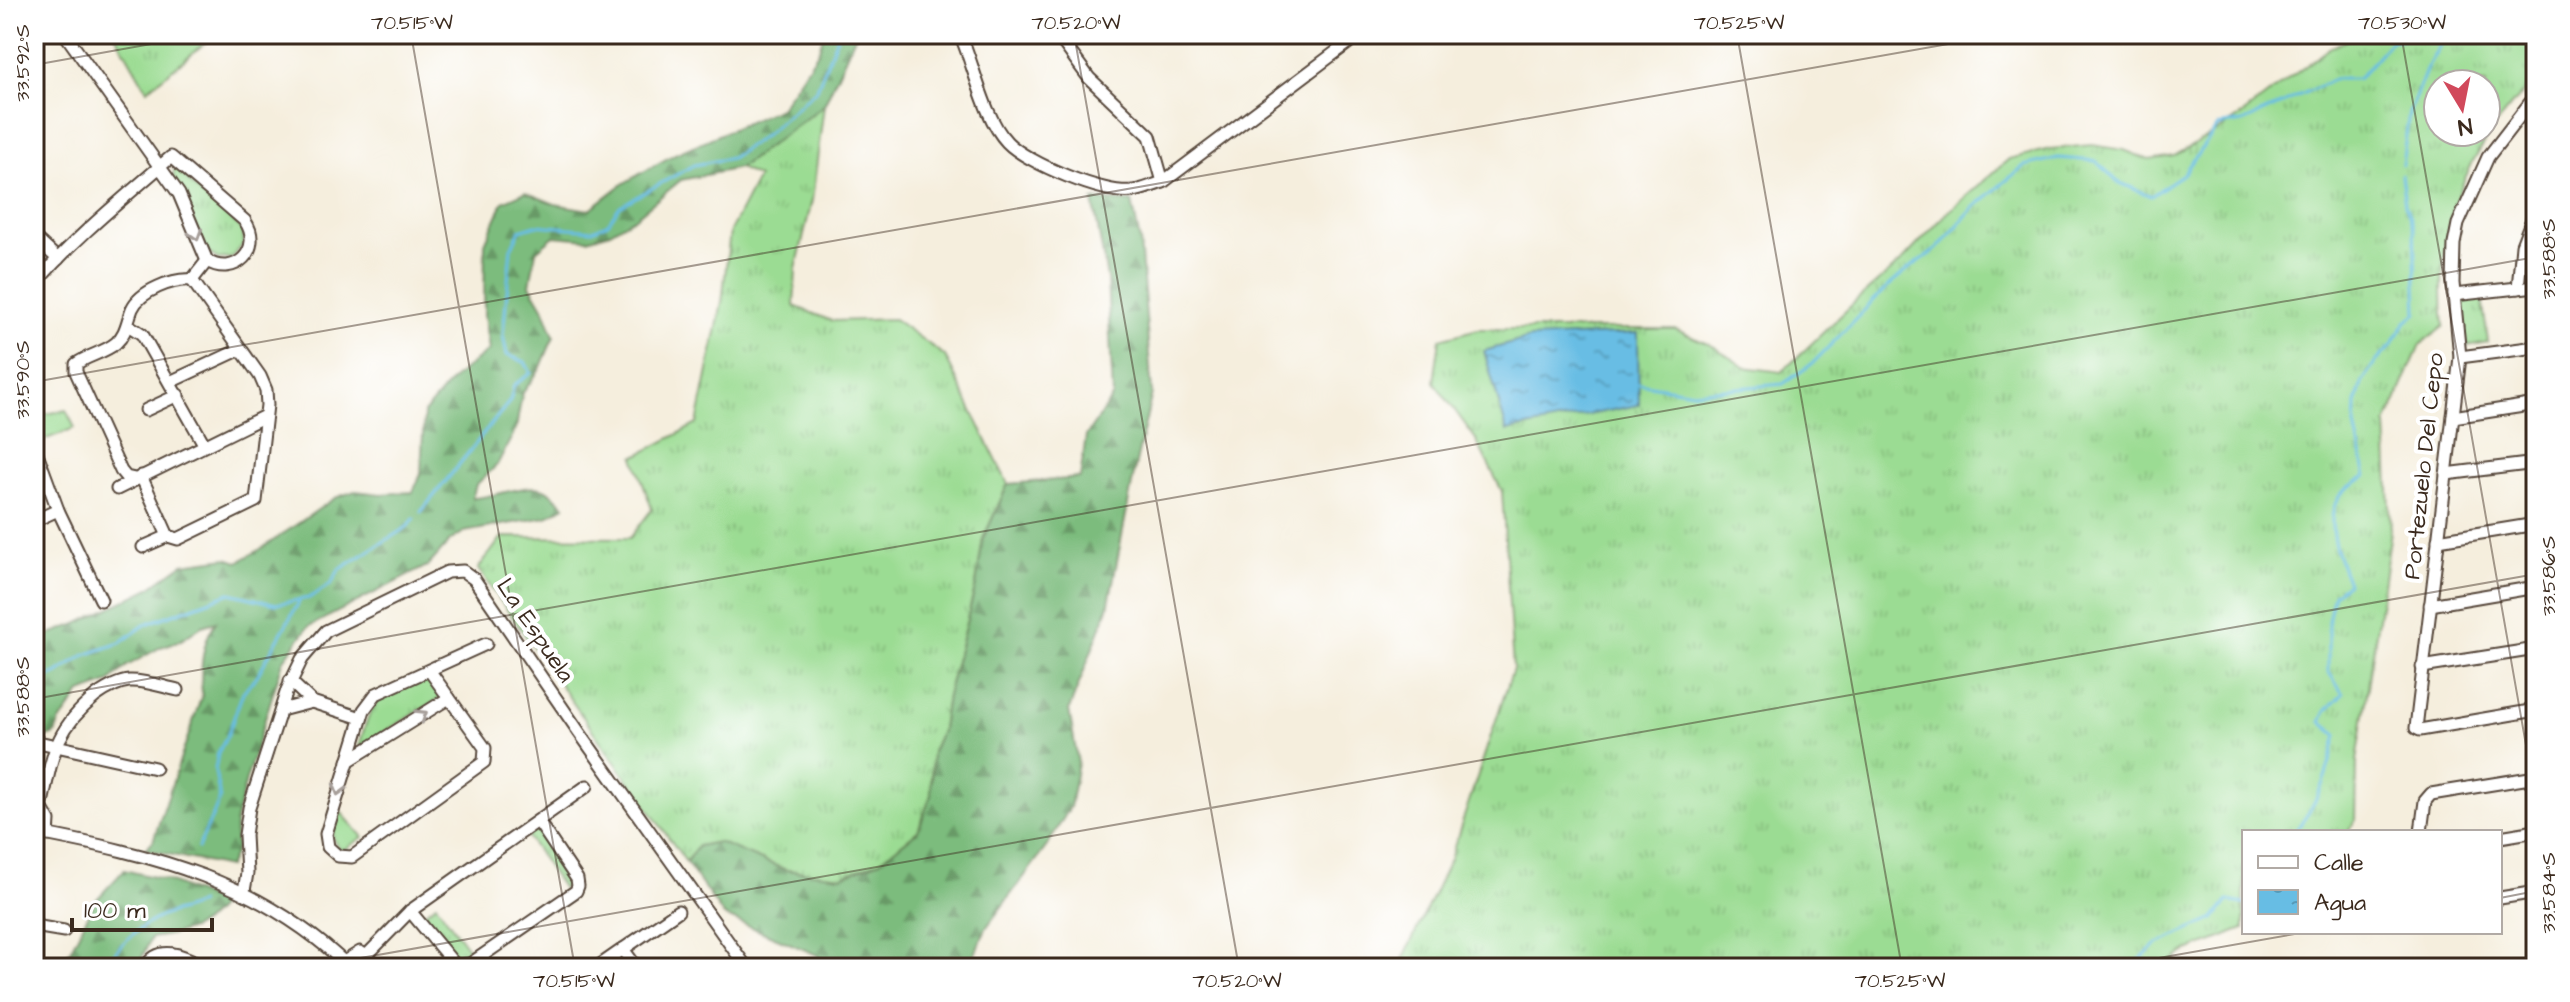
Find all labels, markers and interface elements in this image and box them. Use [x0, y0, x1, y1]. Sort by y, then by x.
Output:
text: 70.515°W [371, 9, 453, 37]
text: 70.520°W [1031, 9, 1121, 37]
text: 70.525°W [1694, 9, 1785, 37]
text: 70.530°W [2358, 9, 2446, 37]
text: 33.592°S [9, 24, 37, 102]
north arrow [2422, 68, 2502, 148]
text: N [2456, 110, 2475, 143]
text: 33.588°S [2535, 219, 2563, 299]
one-way arrow [187, 228, 203, 242]
text: 33.590°S [9, 341, 37, 419]
street label: Portezuelo Del Cepo [2395, 351, 2453, 581]
text: 33.586°S [2535, 536, 2563, 616]
street label: La Espuela [488, 572, 583, 689]
text: 33.588°S [9, 657, 37, 737]
one-way arrow [413, 709, 428, 724]
one-way arrow [332, 783, 348, 796]
legend [2242, 830, 2502, 934]
text: Calle [2314, 846, 2364, 880]
text: 33.584°S [2535, 852, 2563, 934]
scale bar [72, 882, 212, 932]
text: Agua [2314, 886, 2366, 921]
text: 100 m [84, 894, 146, 928]
text: 70.515°W [533, 967, 615, 995]
text: 70.520°W [1192, 967, 1282, 995]
text: 70.525°W [1855, 967, 1946, 995]

